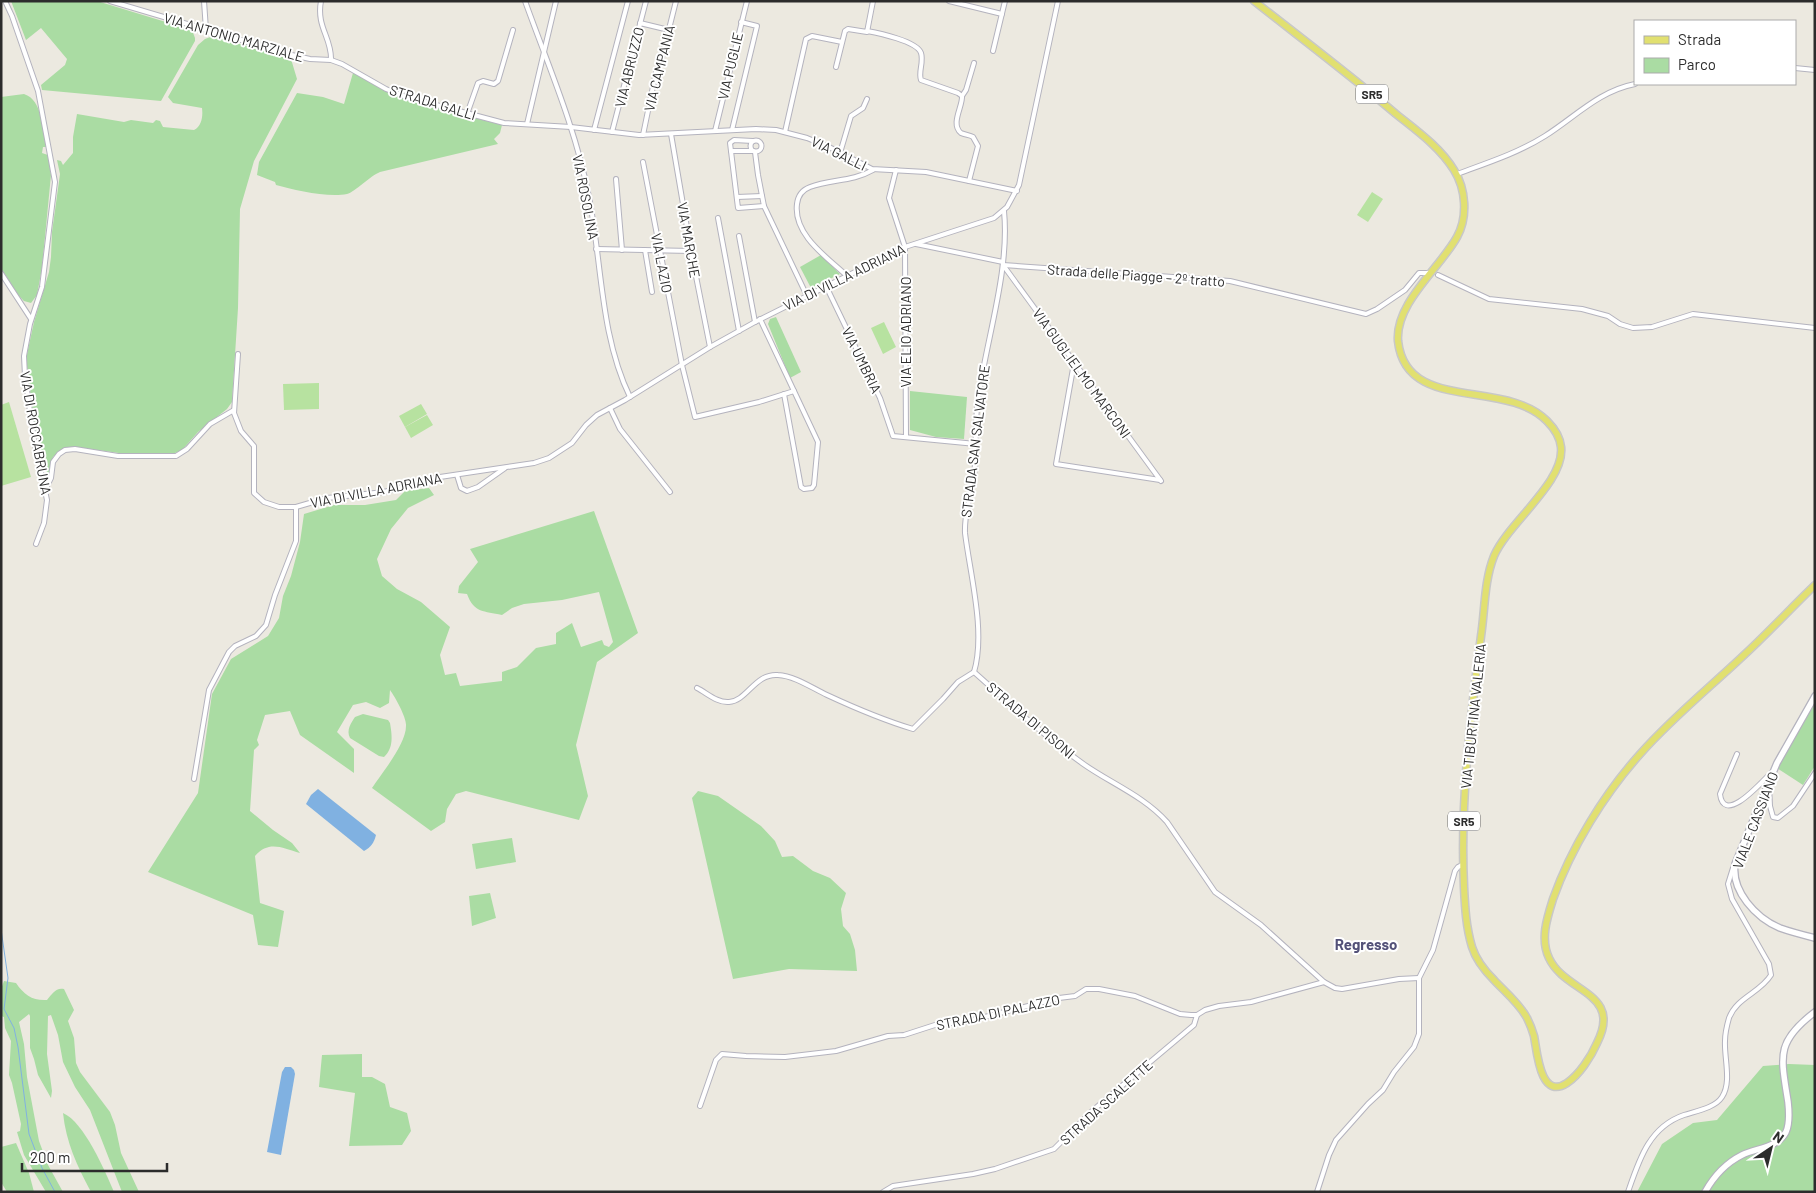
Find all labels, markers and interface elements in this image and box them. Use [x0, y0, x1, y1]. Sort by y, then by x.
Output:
street label: VIA ANTONIO MARZIALE [162, 9, 306, 65]
legend [1634, 20, 1796, 85]
street label: VIA CAMPANIA [640, 23, 678, 113]
street label: VIA ABRUZZO [611, 25, 647, 109]
street label: VIA PUGLIE [714, 30, 746, 102]
text: Strada [1678, 30, 1721, 48]
text: Parco [1678, 55, 1716, 73]
street label: STRADA GALLI [388, 81, 478, 123]
road number: SR5 [1356, 85, 1388, 104]
street label: VIA GALLI [808, 132, 870, 174]
street label: VIA ROSOLINA [569, 153, 603, 242]
street label: VIA MARCHE [674, 201, 704, 279]
street label: VIA LAZIO [648, 232, 676, 294]
street label: VIA DI VILLA ADRIANA [780, 240, 908, 314]
street label: Strada delle Piagge – 2º tratto [1046, 260, 1226, 290]
street label: VIA ELIO ADRIANO [897, 277, 914, 387]
street label: VIA GUGLIELMO MARCONI [1029, 305, 1135, 441]
street label: VIA UMBRIA [839, 324, 886, 396]
street label: STRADA SAN SALVATORE [957, 364, 993, 518]
street label: VIA DI ROCCABRUNA [17, 370, 55, 497]
street label: VIA DI VILLA ADRIANA [309, 469, 444, 511]
street label: VIA TIBURTINA VALERIA [1457, 642, 1489, 790]
street label: STRADA DI PISONI [983, 678, 1079, 762]
street label: VIALE CASSIANO [1729, 769, 1781, 871]
road number: SR5 [1448, 811, 1480, 830]
district label: Regresso [1335, 935, 1397, 953]
street label: STRADA DI PALAZZO [935, 991, 1061, 1033]
street label: STRADA SCALETTE [1056, 1056, 1156, 1148]
north arrow [1746, 1123, 1796, 1173]
text: N [1770, 1127, 1787, 1147]
scale bar [22, 1140, 168, 1172]
text: 200 m [30, 1148, 70, 1166]

